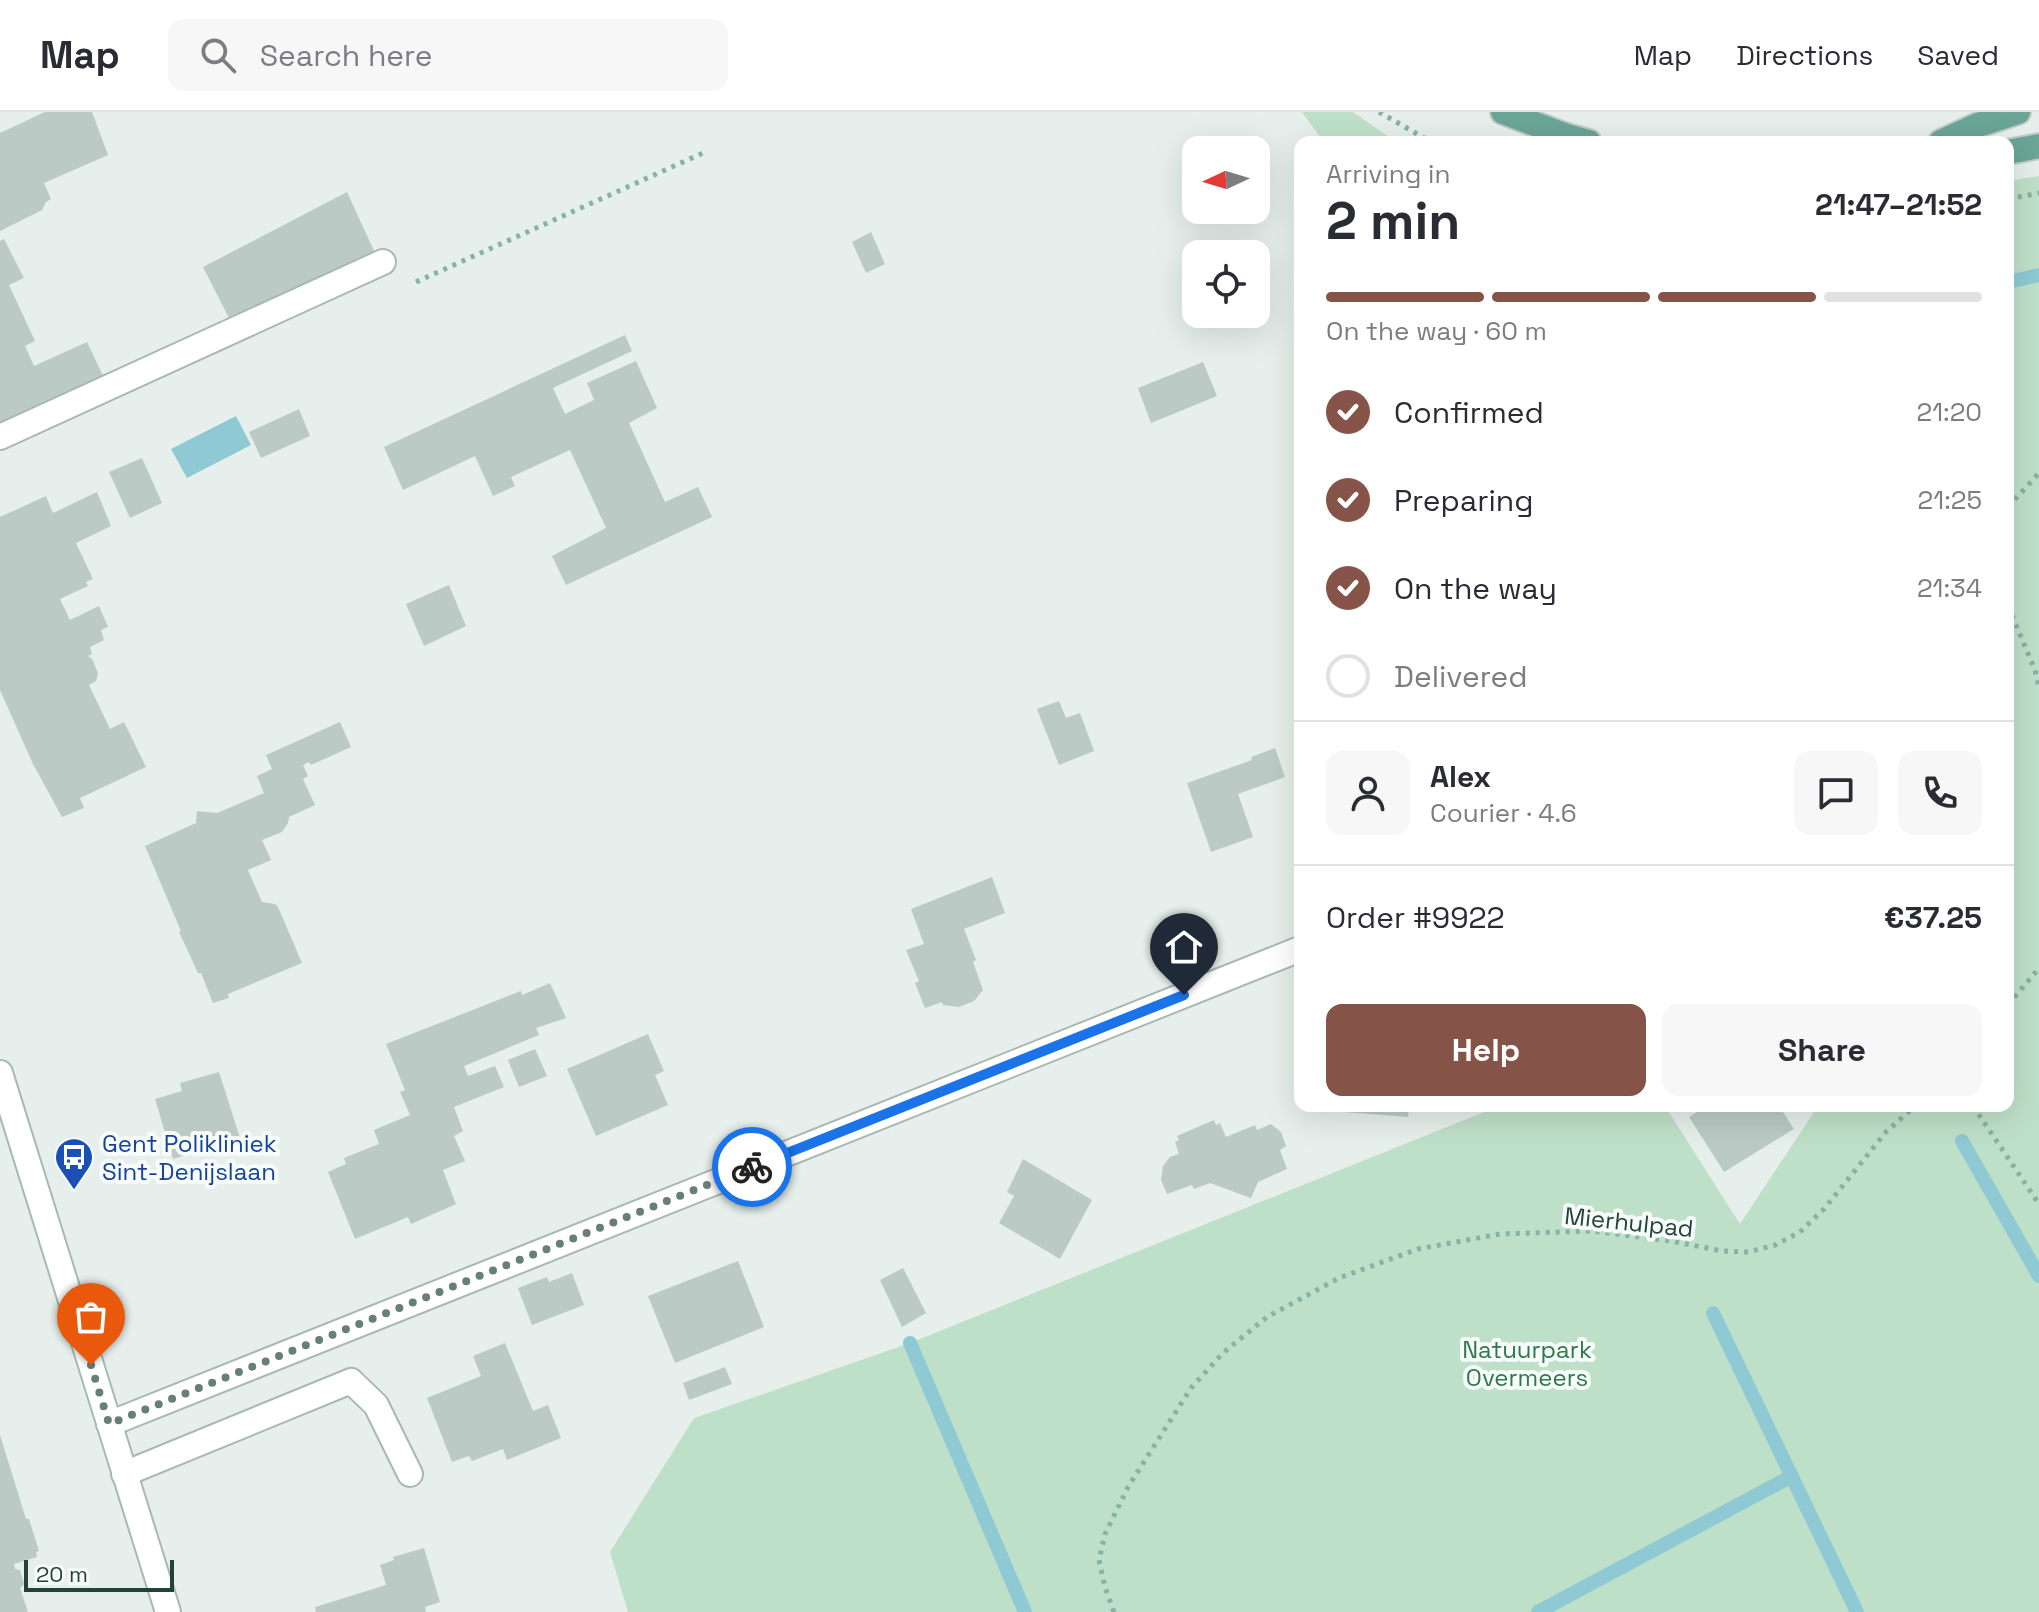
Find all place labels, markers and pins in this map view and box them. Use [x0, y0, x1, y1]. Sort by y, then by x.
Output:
pin [1150, 913, 1218, 995]
place label: Gent Polikliniek Sint-Denijslaan [102, 1128, 277, 1187]
bus stop icon: Gent Polikliniek Sint-Denijslaan [53, 1136, 95, 1191]
pin [57, 1283, 125, 1365]

